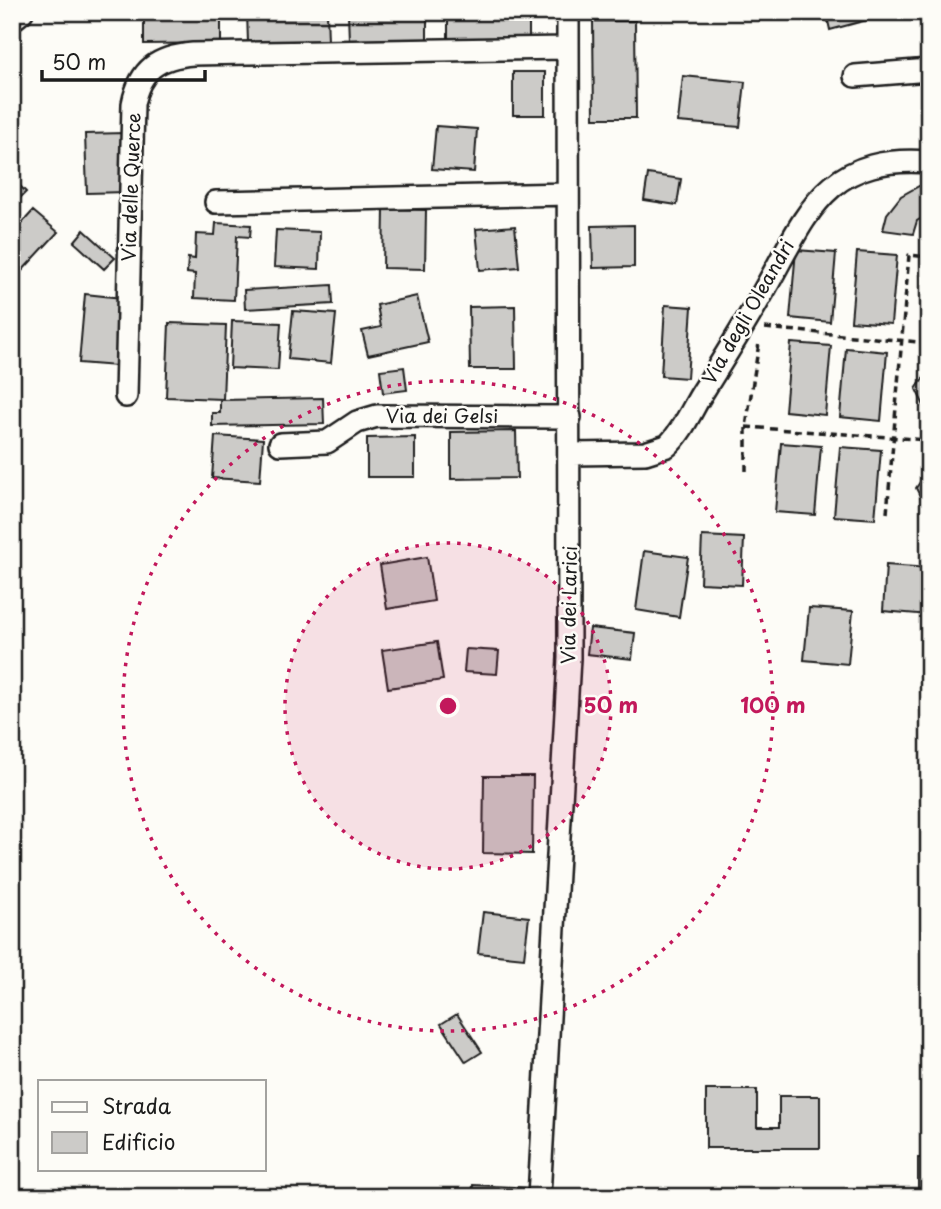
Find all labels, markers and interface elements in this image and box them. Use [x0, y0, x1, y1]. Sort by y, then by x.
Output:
scale bar [42, 38, 205, 82]
text: 50 m [52, 45, 106, 77]
street label: Via delle Querce [113, 112, 147, 262]
street label: Via degli Oleandri [694, 234, 800, 389]
street label: Via dei Gelsi [386, 401, 498, 429]
street label: Via dei Larici [553, 545, 583, 664]
text: 50 m [584, 688, 638, 720]
text: 100 m [740, 688, 806, 720]
centre of rings [436, 694, 460, 718]
legend [38, 1080, 266, 1170]
text: Strada [102, 1089, 172, 1121]
text: Edificio [102, 1125, 175, 1157]

